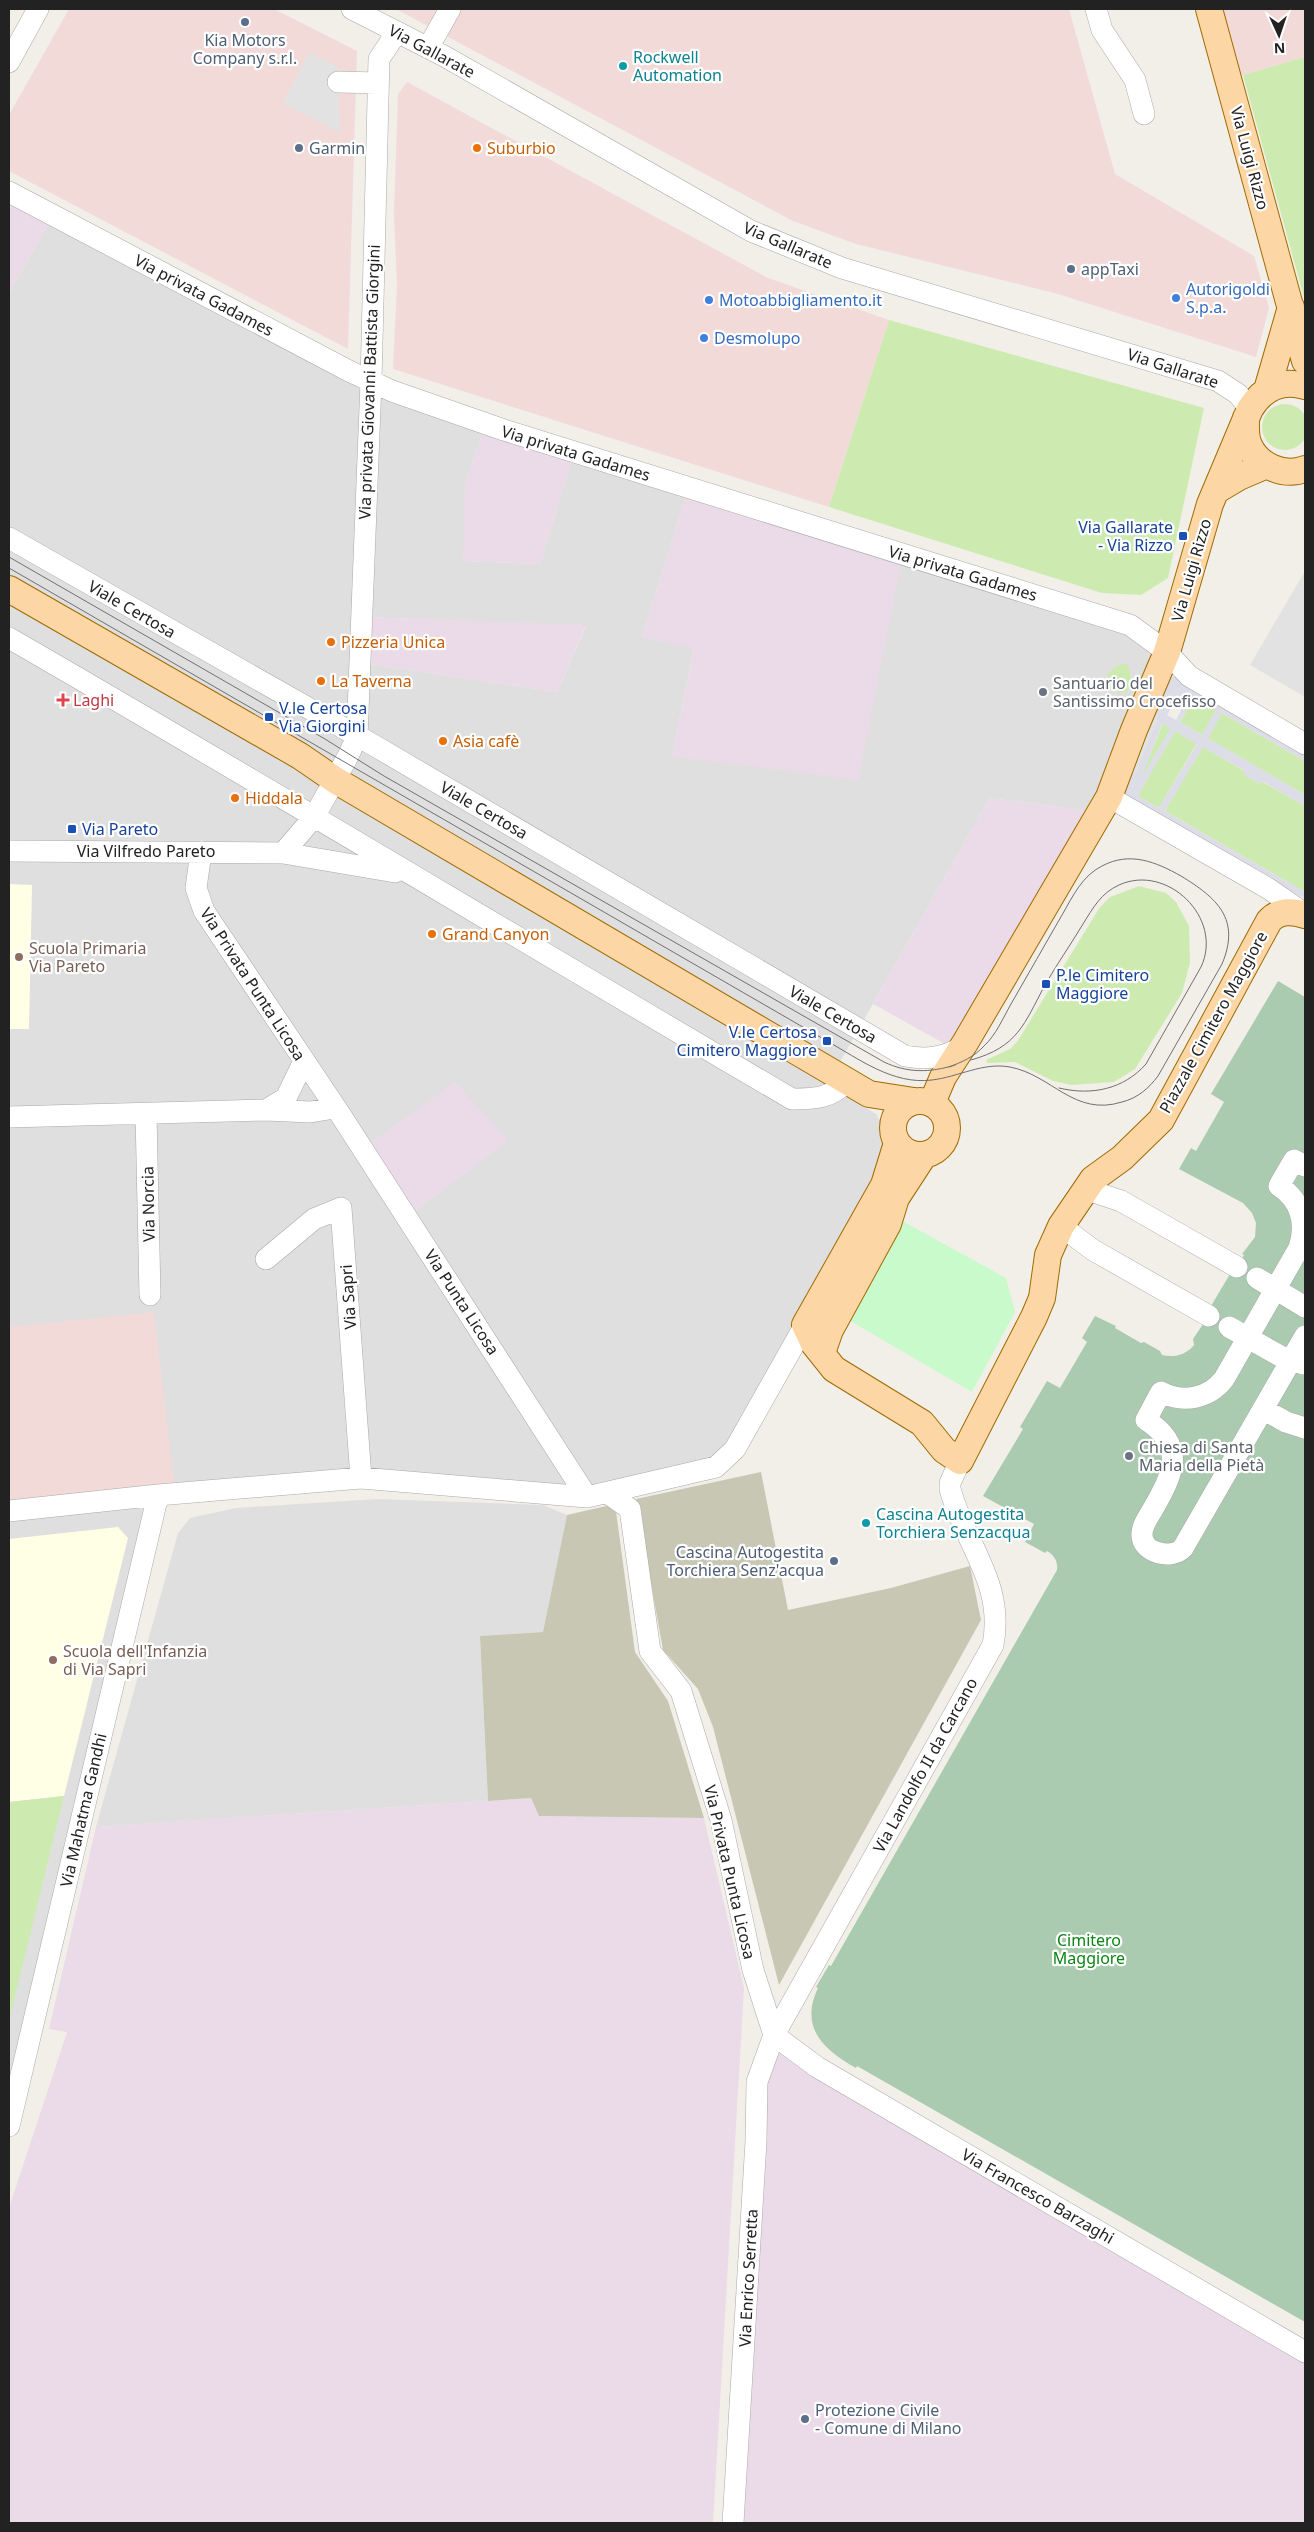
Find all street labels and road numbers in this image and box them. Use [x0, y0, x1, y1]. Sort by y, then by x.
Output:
street label: Via Gallarate [385, 19, 479, 83]
street label: Via Luigi Rizzo [1226, 104, 1274, 212]
street label: Via Gallarate [740, 216, 836, 274]
street label: Via privata Giovanni Battista Giorgini [353, 244, 385, 520]
street label: Via privata Gadames [131, 249, 277, 341]
street label: Via Gallarate [1125, 343, 1221, 393]
street label: Via privata Gadames [499, 420, 653, 486]
street label: Via Luigi Rizzo [1166, 516, 1216, 624]
street label: Via privata Gadames [886, 540, 1040, 606]
street label: Viale Certosa [84, 575, 180, 643]
street label: Viale Certosa [436, 776, 532, 844]
street label: Via Vilfredo Pareto [77, 840, 215, 862]
street label: Via Privata Punta Licosa [195, 903, 311, 1065]
street label: Piazzale Cimitero Maggiore [1154, 927, 1272, 1117]
street label: Viale Certosa [785, 980, 881, 1048]
street label: Via Norcia [136, 1166, 160, 1242]
street label: Via Punta Licosa [420, 1245, 504, 1359]
street label: Via Sapri [335, 1264, 361, 1330]
street label: Via Landolfo II da Carcano [868, 1674, 982, 1856]
street label: Via Mahatma Gandhi [55, 1731, 111, 1889]
street label: Via Privata Punta Licosa [699, 1783, 761, 1961]
street label: Via Francesco Barzaghi [958, 2143, 1118, 2249]
street label: Via Enrico Serretta [733, 2208, 763, 2348]

